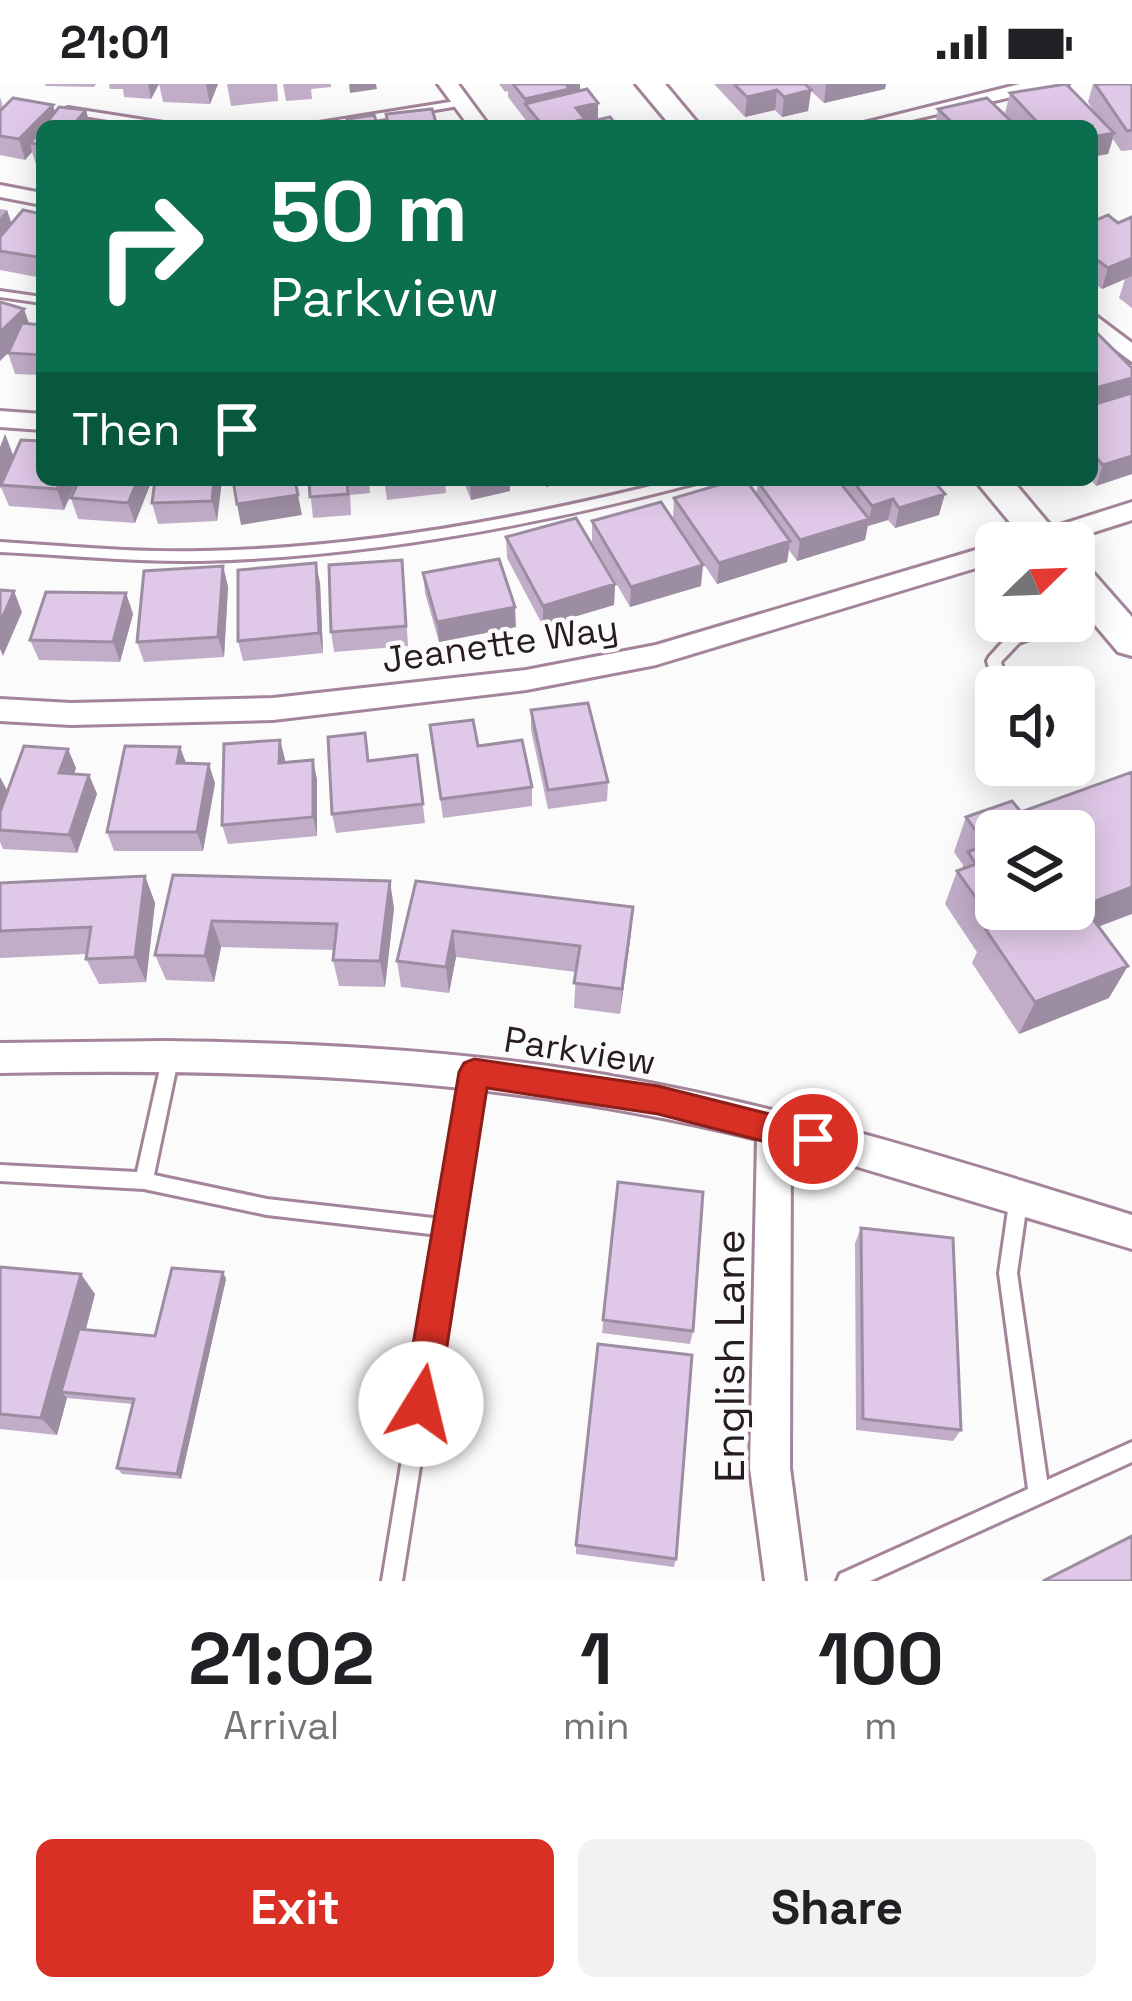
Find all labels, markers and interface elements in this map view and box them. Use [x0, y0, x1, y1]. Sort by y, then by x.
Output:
text: 21:01 [60, 14, 170, 71]
text: 50 m [270, 158, 468, 266]
icon: right [72, 168, 228, 324]
text: Parkview [270, 263, 499, 332]
icon: arrive [204, 396, 270, 462]
text: Then [72, 401, 180, 458]
north arrow [975, 522, 1095, 642]
map controls [975, 522, 1095, 930]
street label: Jeanette Way [379, 605, 621, 683]
button: sound [975, 666, 1095, 786]
button: layers [975, 810, 1095, 930]
street label: Parkview [501, 1016, 659, 1086]
pin [762, 1088, 864, 1190]
icon: arrive [780, 1106, 846, 1172]
street label: English Lane [703, 1229, 756, 1483]
position arrow [358, 1341, 484, 1467]
text: 21:02 [188, 1613, 374, 1705]
text: 1 [580, 1613, 612, 1705]
text: 100 [818, 1613, 944, 1705]
text: Arrival [223, 1701, 339, 1750]
text: min [563, 1701, 630, 1750]
text: m [864, 1701, 898, 1750]
button: Exit [36, 1839, 554, 1977]
button: Share [578, 1839, 1096, 1977]

